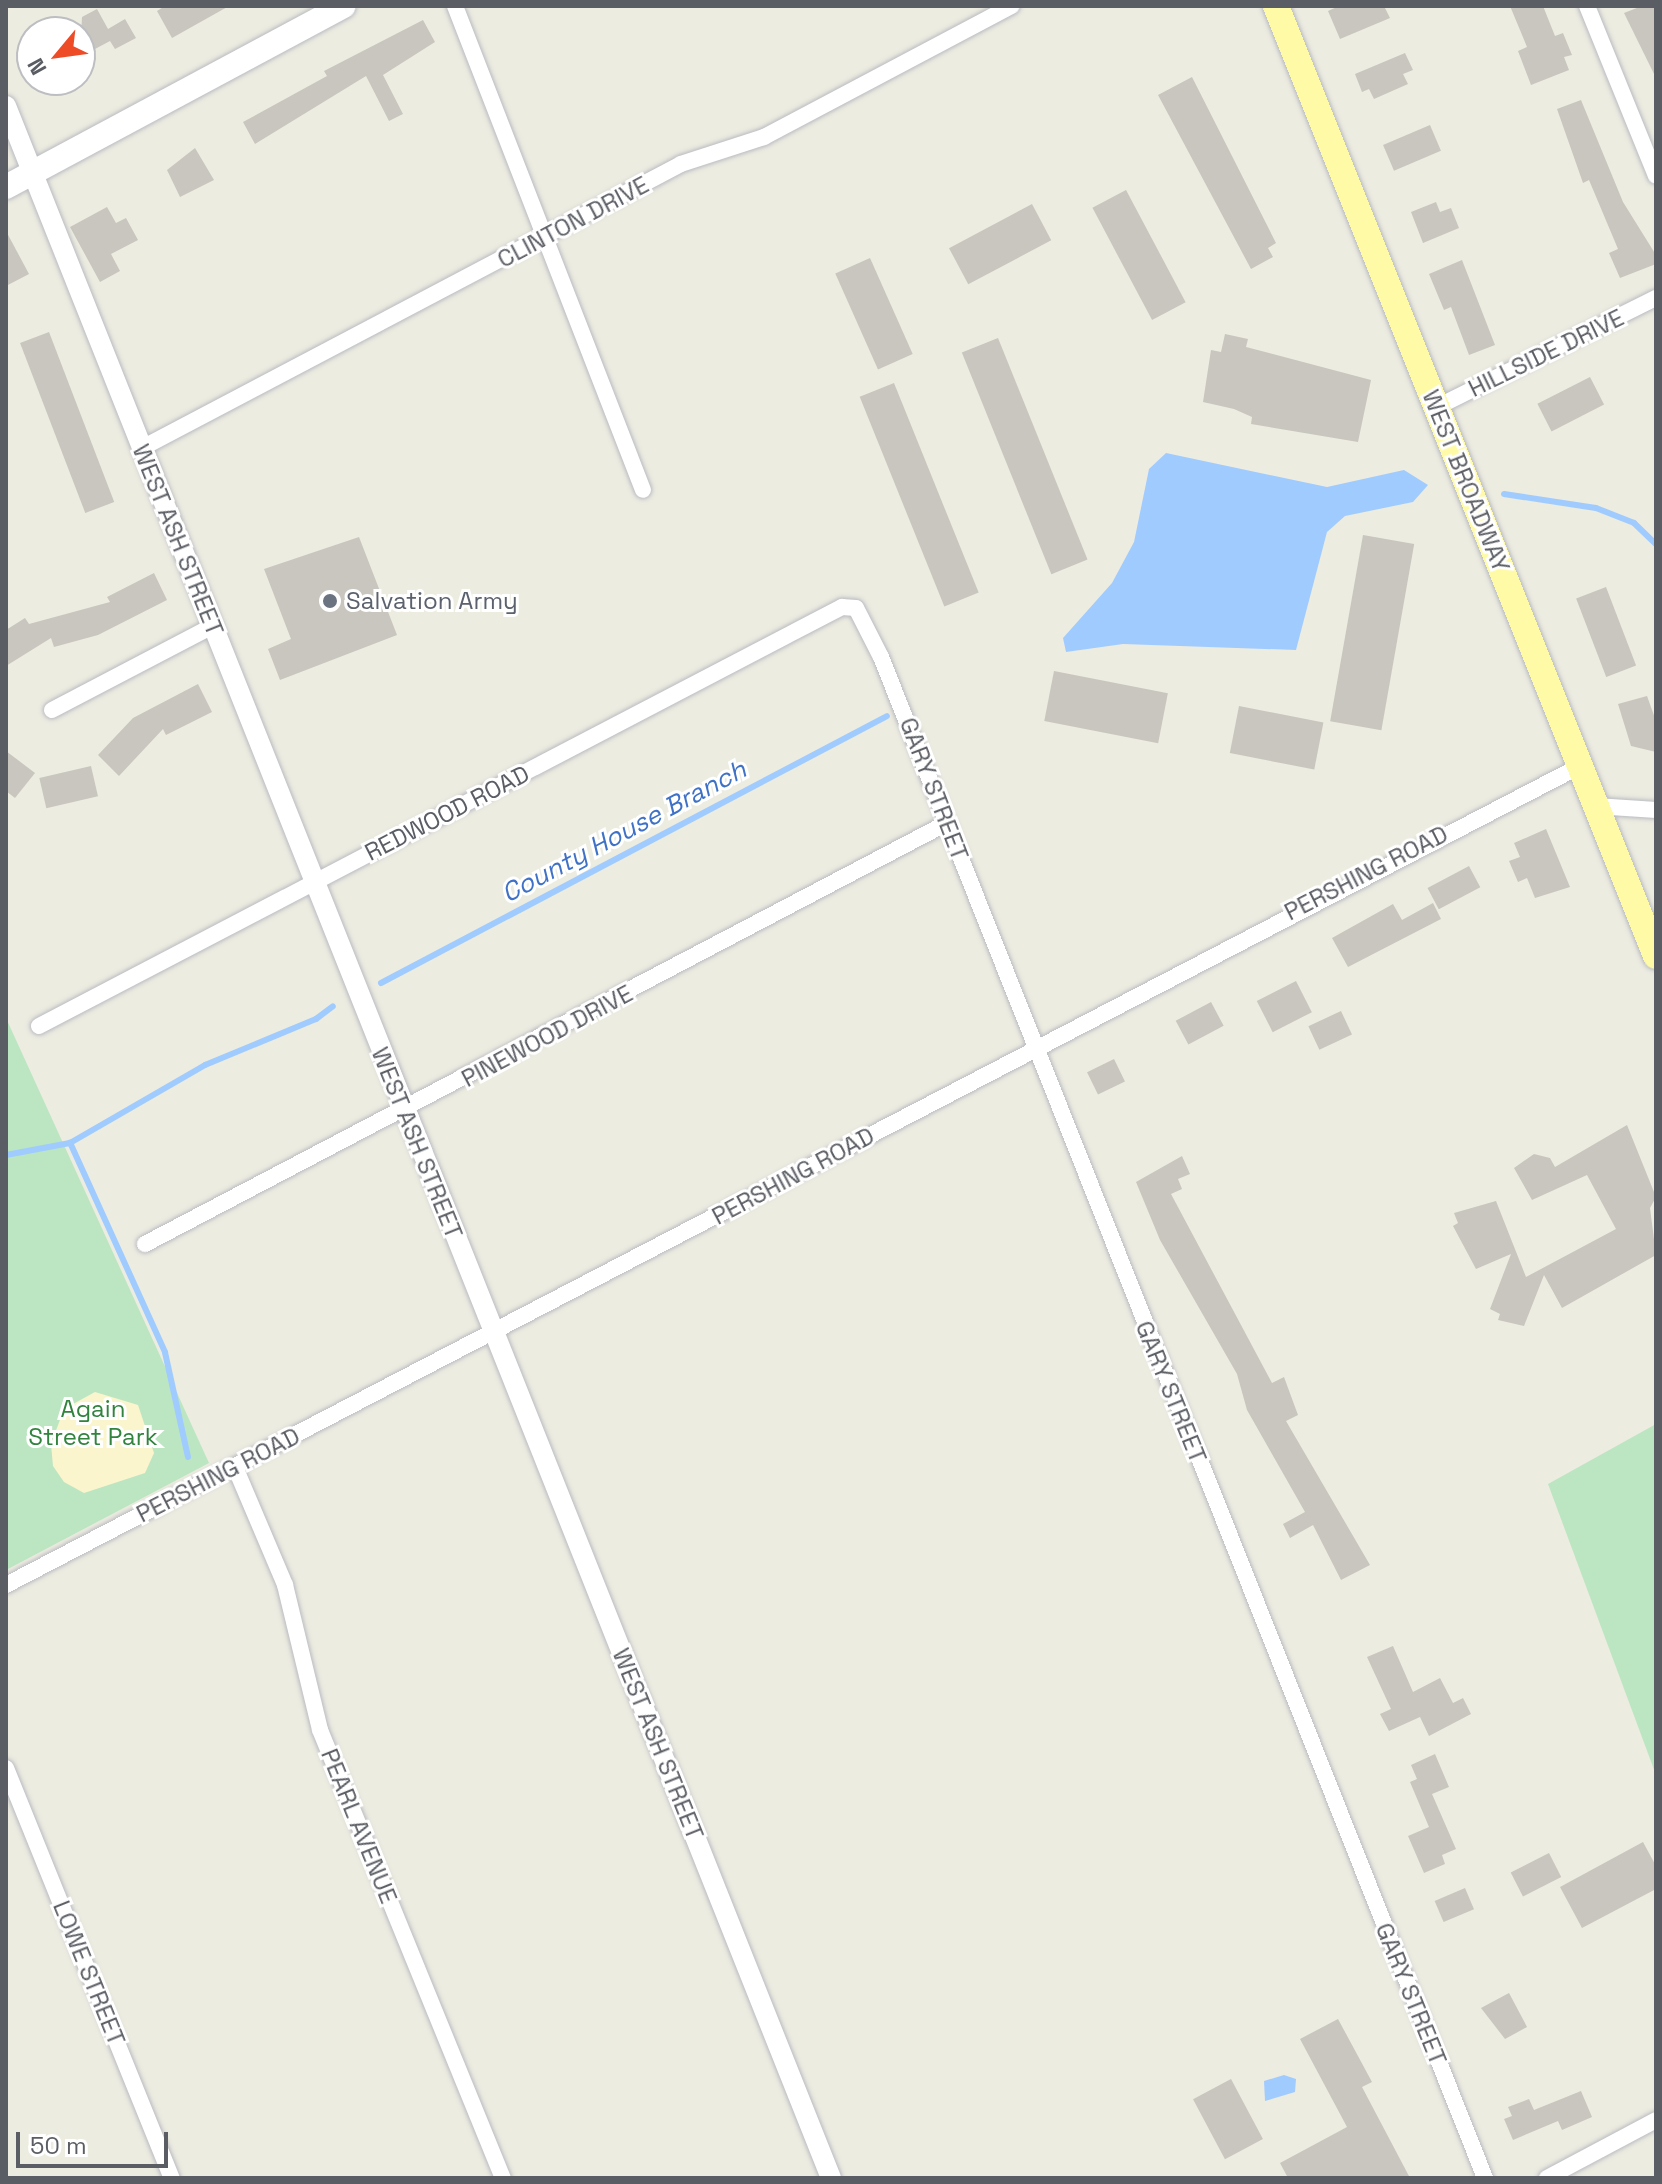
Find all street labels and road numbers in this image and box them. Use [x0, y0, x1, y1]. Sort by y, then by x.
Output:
street label: CLINTON DRIVE [492, 170, 654, 274]
street label: HILLSIDE DRIVE [1464, 303, 1628, 403]
street label: WEST BROADWAY [1416, 385, 1516, 577]
street label: WEST ASH STREET [126, 440, 230, 640]
street label: GARY STREET [894, 713, 974, 865]
street label: REDWOOD ROAD [360, 759, 534, 867]
street label: PERSHING ROAD [1280, 819, 1452, 927]
street label: PINEWOOD DRIVE [457, 979, 637, 1093]
street label: WEST ASH STREET [365, 1043, 469, 1243]
street label: PERSHING ROAD [707, 1121, 879, 1231]
street label: GARY STREET [1129, 1317, 1213, 1467]
street label: PERSHING ROAD [132, 1421, 304, 1529]
street label: WEST ASH STREET [606, 1644, 710, 1844]
street label: PEARL AVENUE [315, 1744, 403, 1908]
street label: LOWE STREET [47, 1896, 131, 2050]
street label: GARY STREET [1369, 1919, 1453, 2069]

